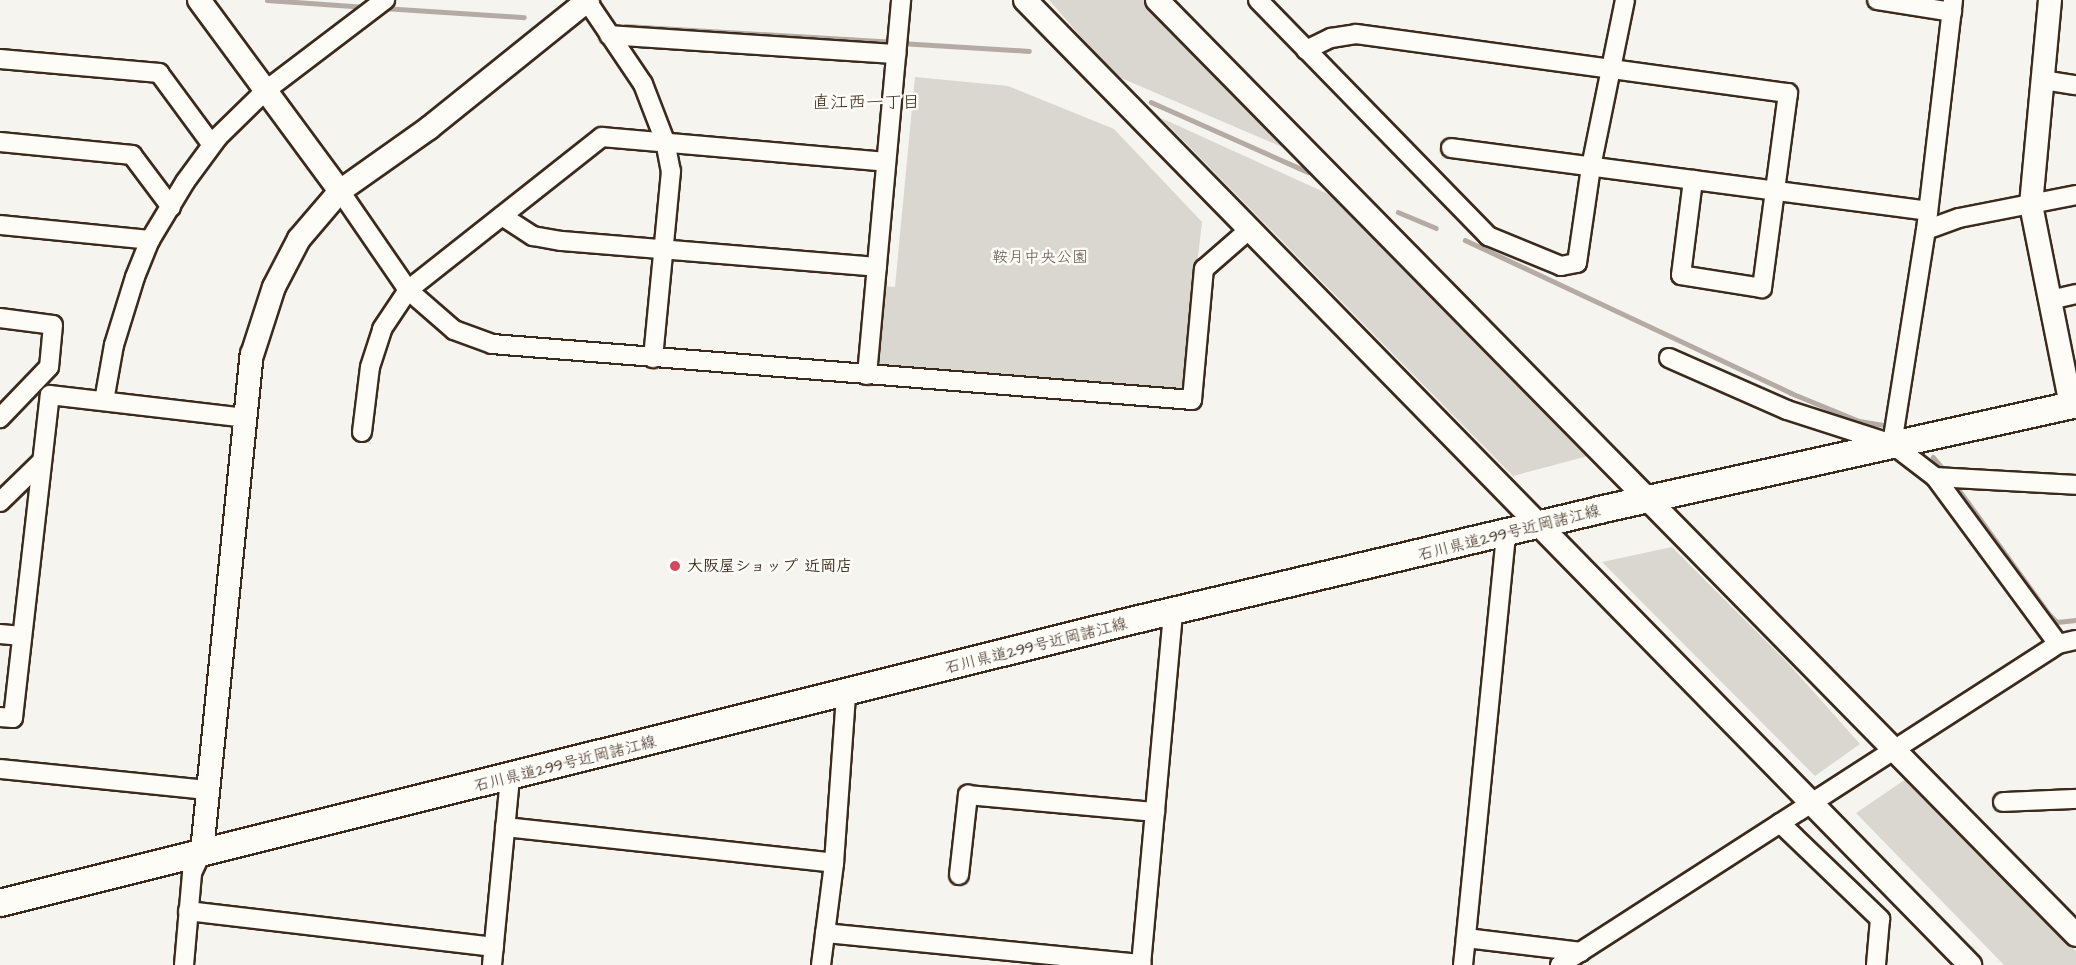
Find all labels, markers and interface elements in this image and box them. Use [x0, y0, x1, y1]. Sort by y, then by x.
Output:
district label: 直江西一丁目 [812, 92, 920, 114]
park label: 鞍月中央公園 [992, 247, 1088, 267]
street label: 石川県道299号近岡諸江線 [1416, 501, 1602, 565]
place label: 大阪屋ショップ 近岡店 [687, 556, 853, 576]
marker: 大阪屋ショップ 近岡店 [668, 559, 682, 573]
street label: 石川県道299号近岡諸江線 [943, 614, 1129, 678]
street label: 石川県道299号近岡諸江線 [472, 732, 658, 796]

